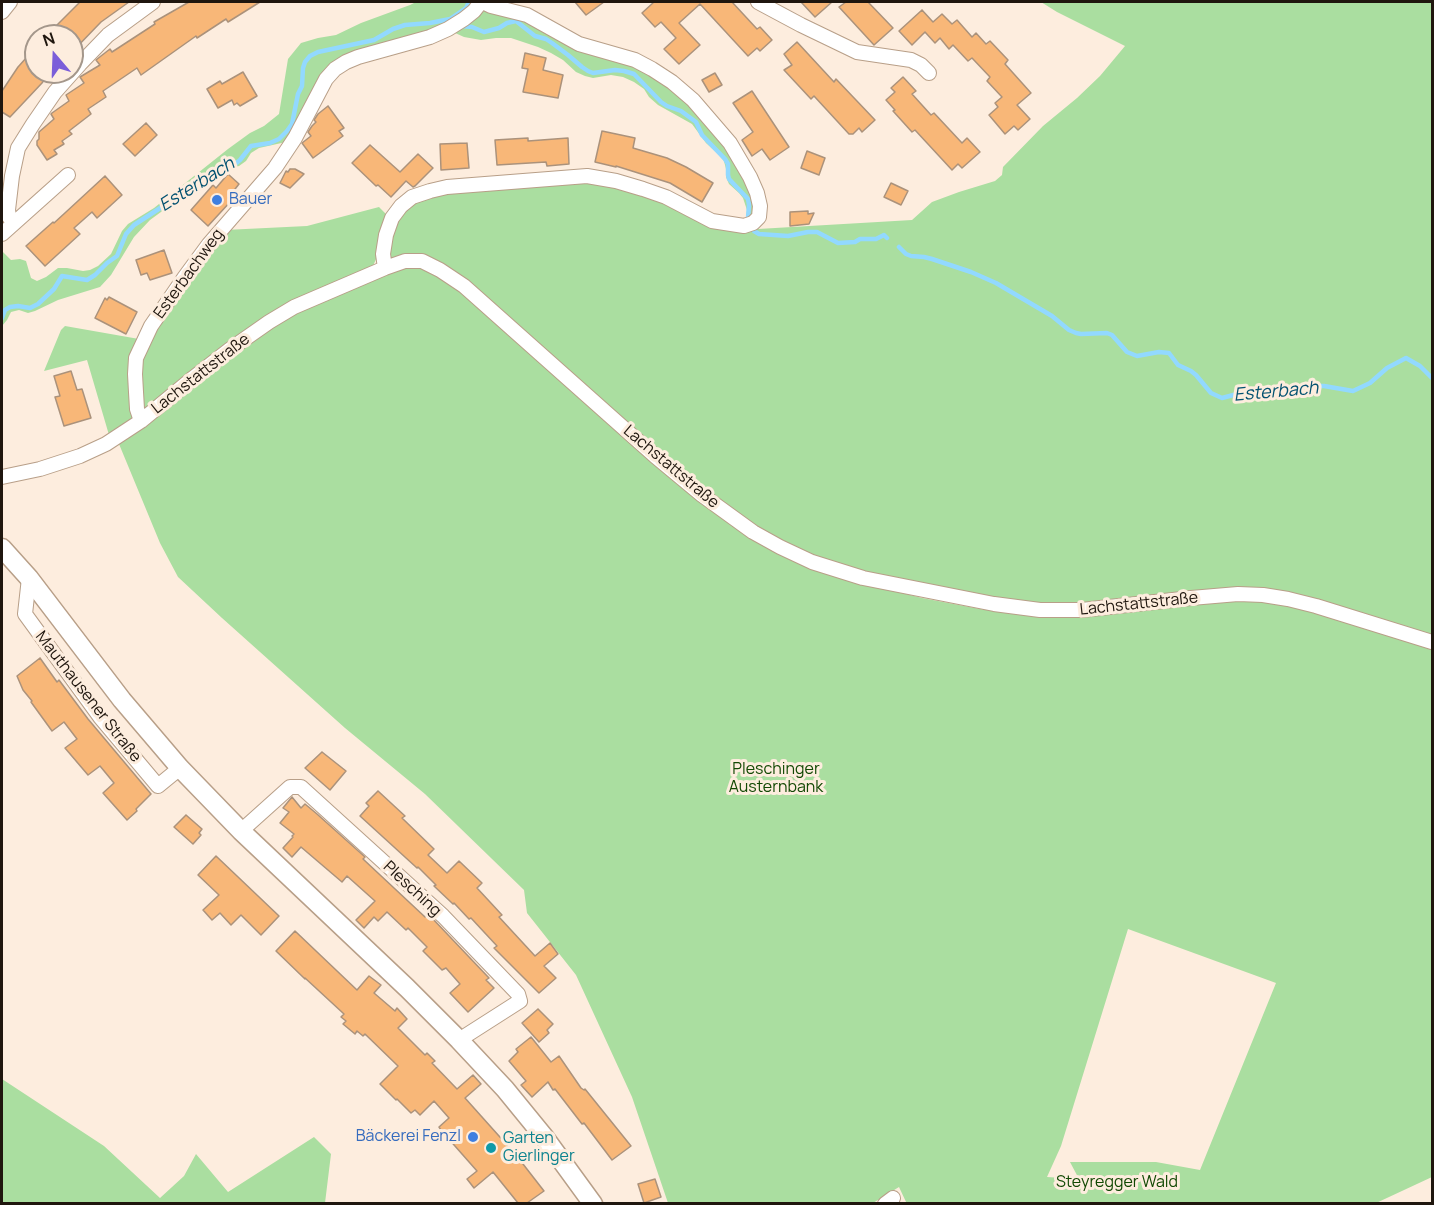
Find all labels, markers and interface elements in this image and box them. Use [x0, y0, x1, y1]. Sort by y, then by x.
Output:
north arrow [24, 24, 84, 84]
text: N [40, 27, 58, 51]
water label: Esterbach [155, 153, 239, 217]
place label: Bauer [229, 190, 272, 210]
marker: Bauer [210, 193, 224, 207]
street label: Esterbachweg [150, 225, 228, 323]
street label: Lachstattstraße [148, 330, 254, 418]
water label: Esterbach [1233, 378, 1319, 406]
street label: Lachstattstraße [619, 421, 723, 513]
street label: Lachstattstraße [1079, 588, 1199, 620]
street label: Mauthausener Straße [31, 628, 145, 766]
park label: Pleschinger Austernbank [729, 760, 823, 798]
street label: Plesching [379, 857, 445, 921]
place label: Bäckerei Fenzl [356, 1127, 461, 1147]
place label: Garten Gierlinger [503, 1129, 575, 1167]
marker: Bäckerei Fenzl [466, 1130, 480, 1144]
marker: Garten Gierlinger [484, 1141, 498, 1155]
park label: Steyregger Wald [1056, 1173, 1178, 1193]

